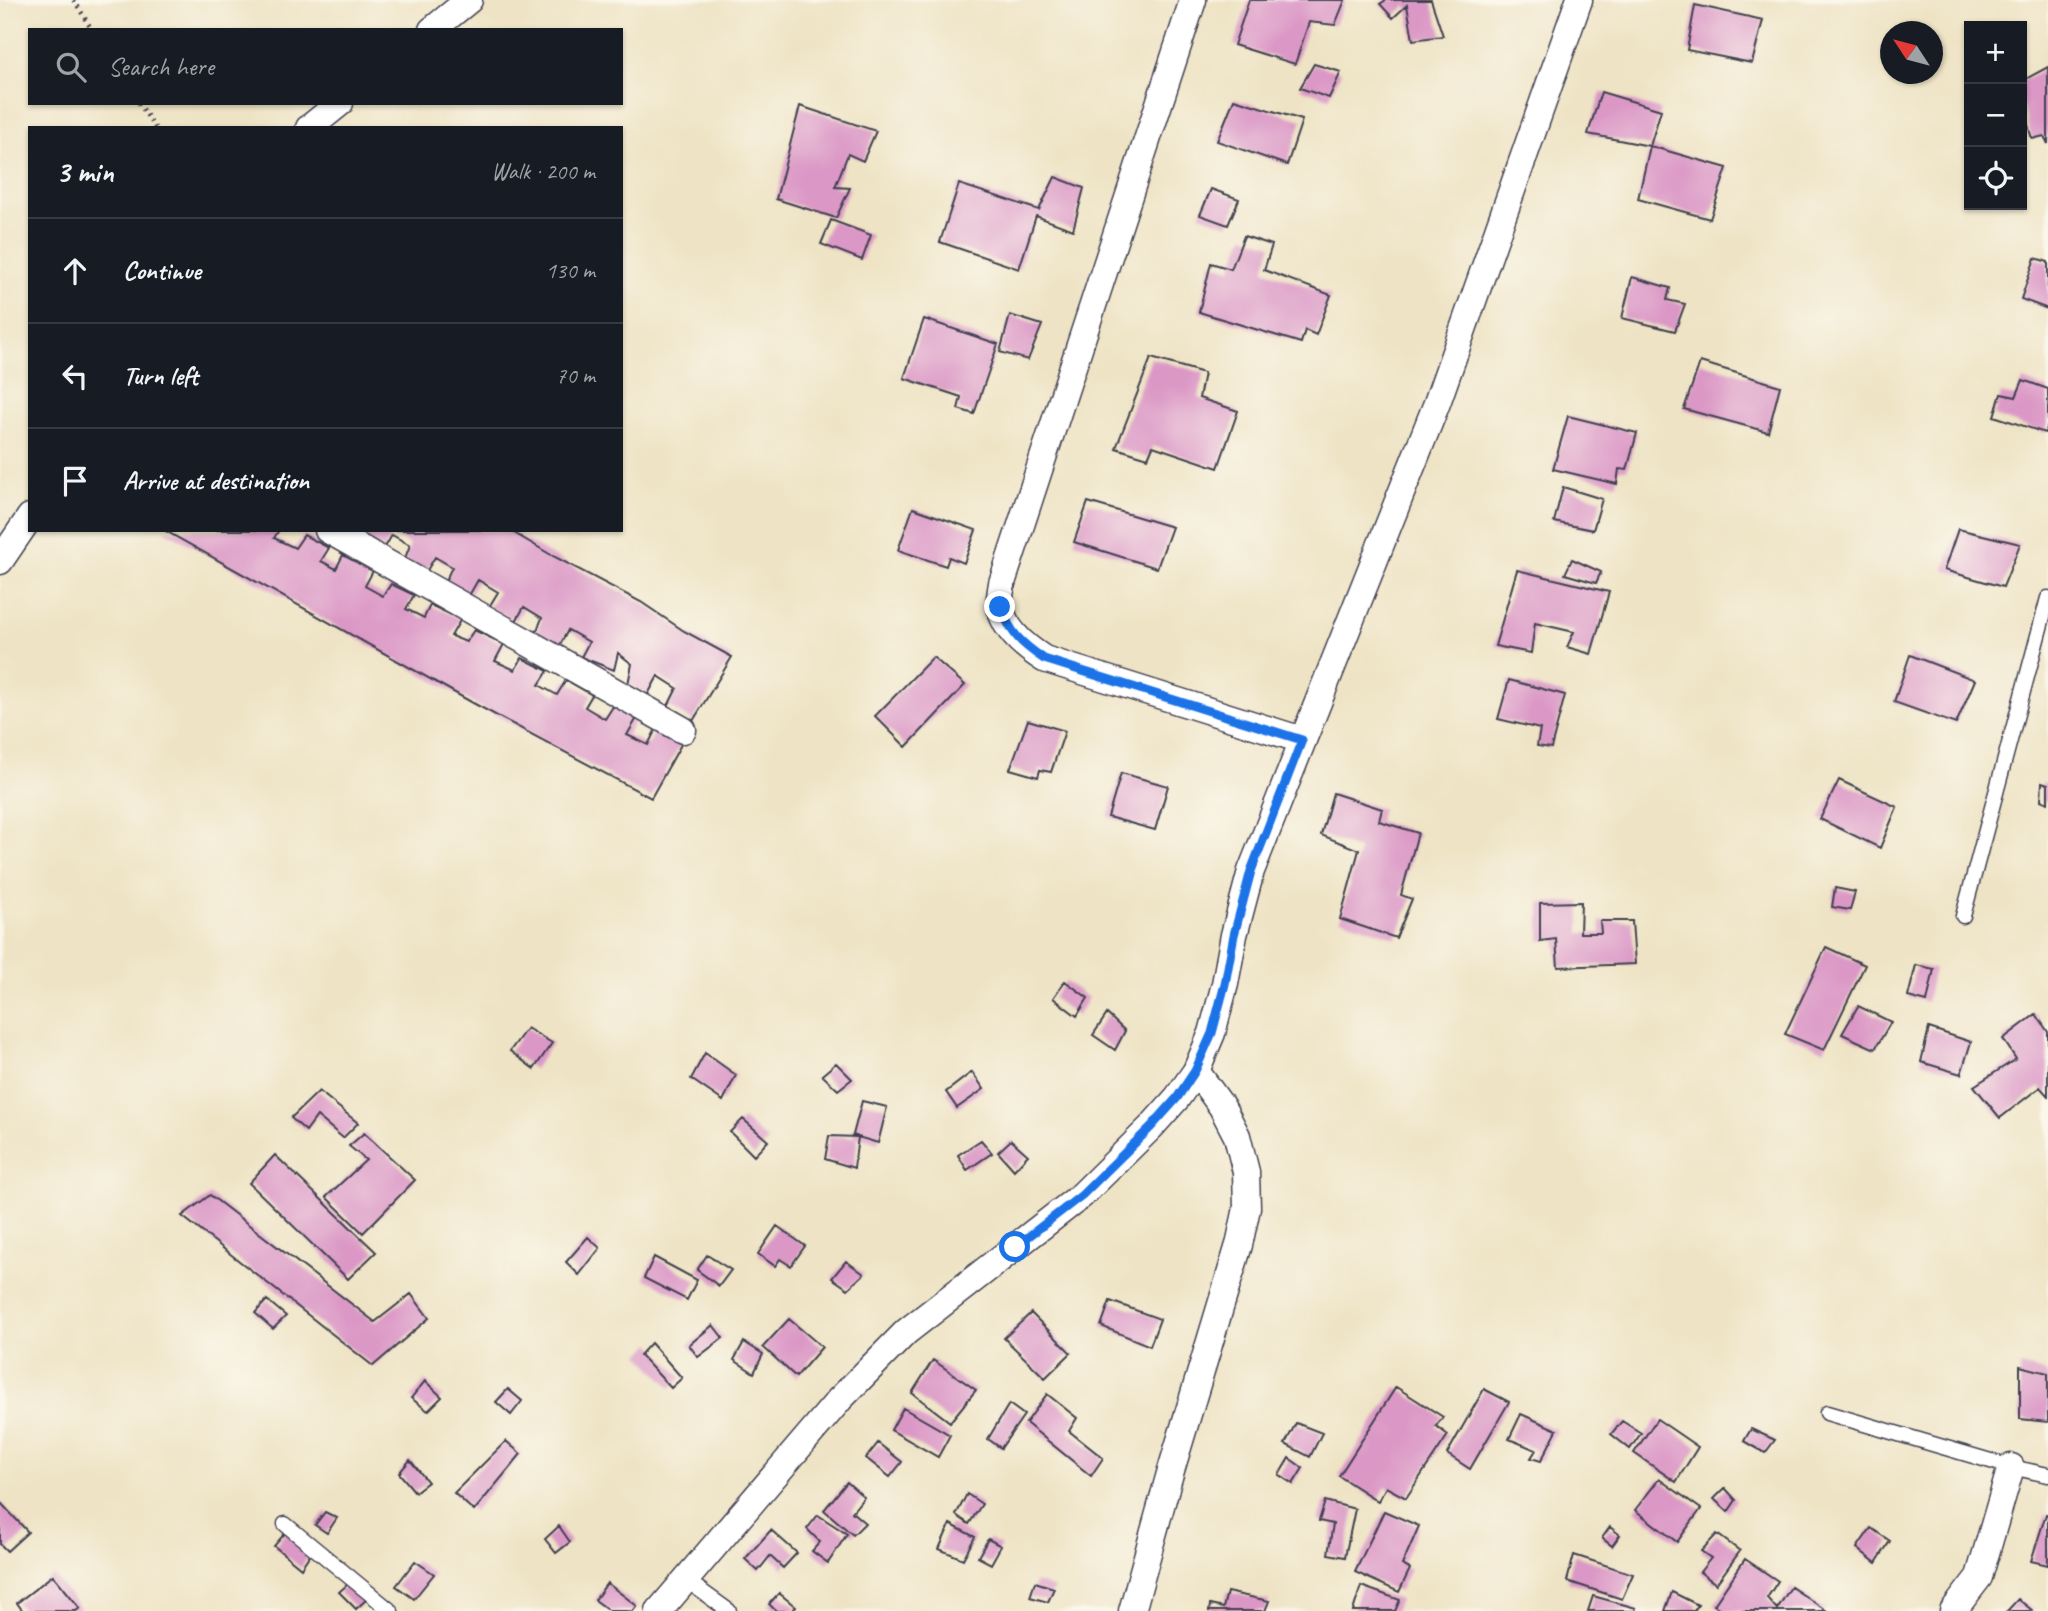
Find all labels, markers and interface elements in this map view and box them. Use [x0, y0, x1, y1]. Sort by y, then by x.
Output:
north arrow [1880, 21, 1943, 84]
map controls [1964, 21, 2027, 210]
button: + [1964, 21, 2027, 84]
search box [28, 28, 623, 105]
icon: search [52, 48, 90, 86]
text: Search here [108, 50, 214, 83]
button: − [1964, 84, 2027, 147]
button: locate [1964, 147, 2027, 210]
text: 3 min [56, 153, 113, 191]
text: Walk · 200 m [491, 157, 595, 186]
icon: ahead [56, 252, 94, 290]
text: Continue [123, 254, 201, 287]
text: 130 m [546, 256, 595, 285]
icon: left [56, 357, 94, 395]
text: Turn left [123, 359, 198, 392]
text: 70 m [556, 361, 595, 390]
icon: arrive [56, 462, 94, 500]
text: Arrive at destination [123, 464, 309, 497]
route end [984, 591, 1015, 622]
route start [999, 1231, 1030, 1262]

